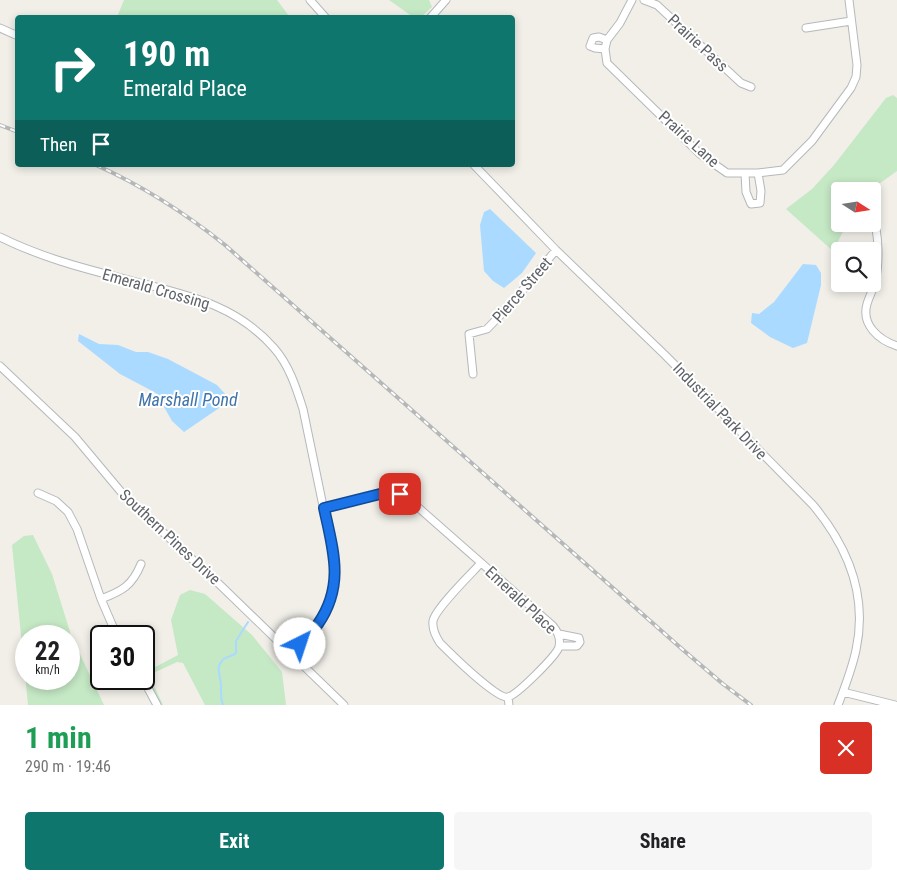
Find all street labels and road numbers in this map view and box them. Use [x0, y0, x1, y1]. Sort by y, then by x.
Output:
street label: Prairie Pass [664, 10, 732, 76]
street label: Prairie Lane [655, 107, 723, 171]
street label: Pierce Street [488, 253, 556, 327]
street label: Emerald Crossing [100, 265, 212, 313]
street label: Industrial Park Drive [669, 359, 771, 463]
street label: Southern Pines Drive [116, 485, 224, 589]
street label: Emerald Place [482, 562, 560, 638]

